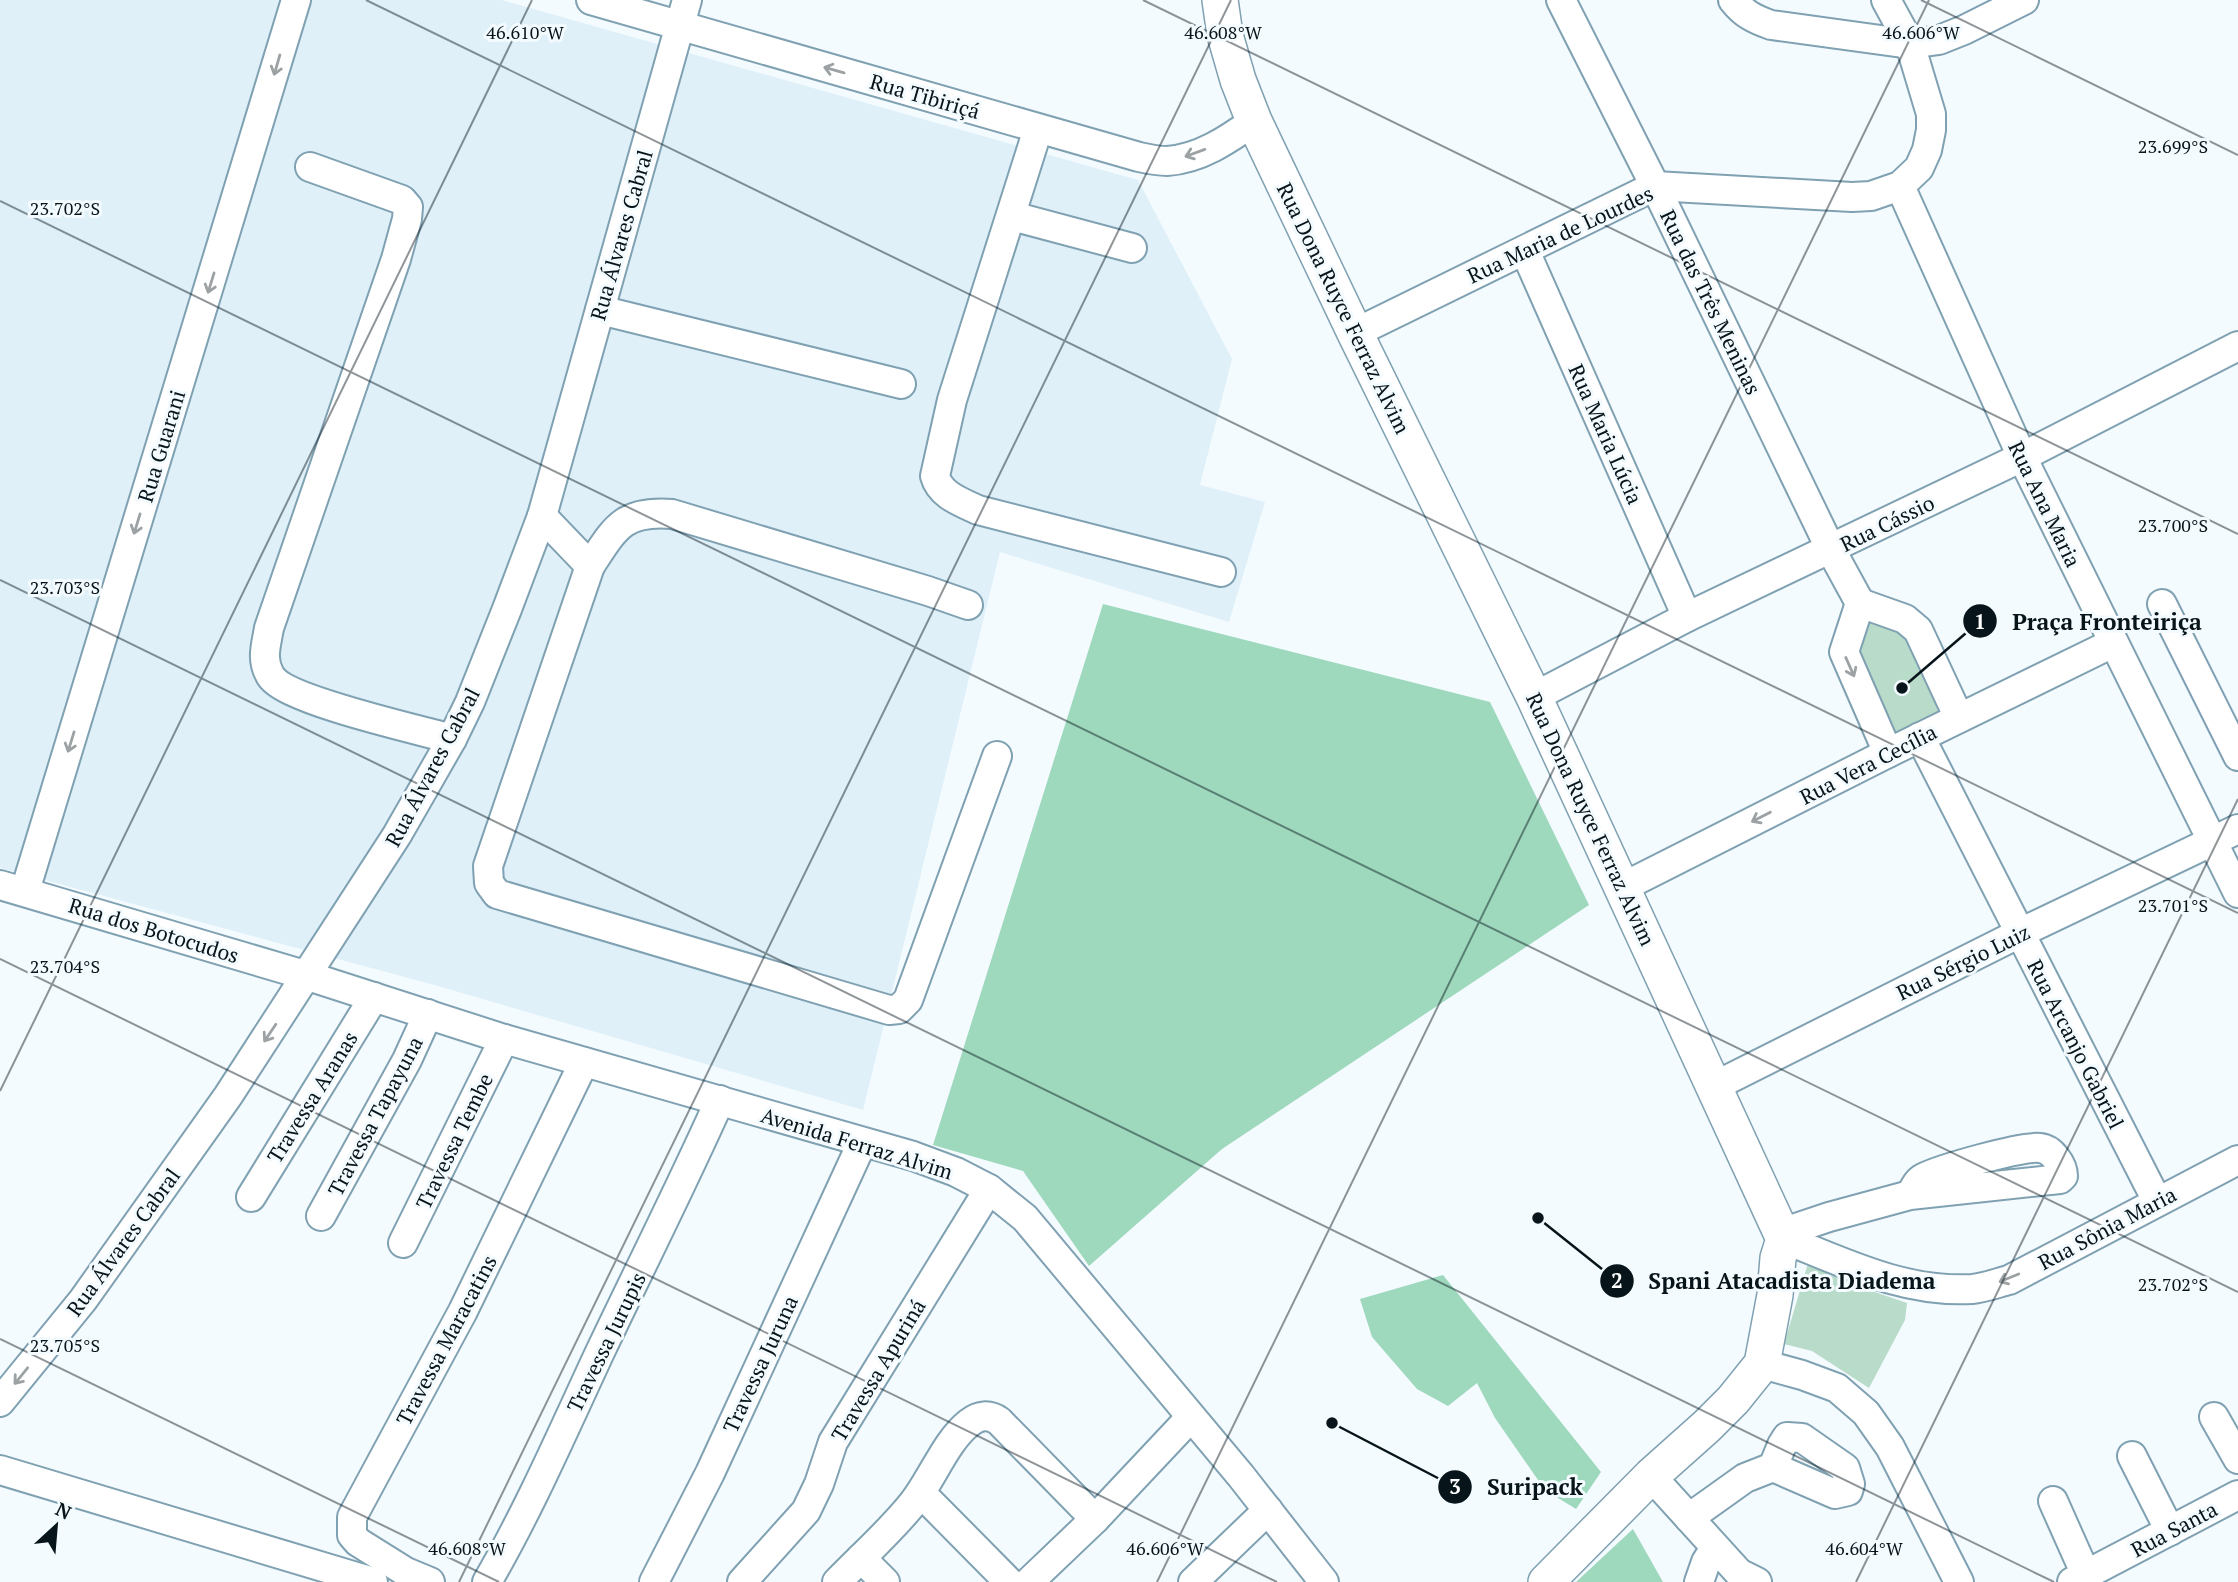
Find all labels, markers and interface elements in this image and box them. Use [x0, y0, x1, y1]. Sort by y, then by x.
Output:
text: 46.610°W [486, 20, 564, 44]
text: 46.608°W [1184, 20, 1262, 44]
text: 46.606°W [1882, 20, 1960, 44]
one-way arrow [269, 54, 282, 76]
one-way arrow [823, 62, 845, 75]
street label: Rua Tibiriçá [867, 67, 984, 125]
text: 23.699°S [2138, 134, 2208, 158]
street label: Rua Álvares Cabral [583, 147, 659, 323]
one-way arrow [1185, 148, 1207, 161]
street label: Rua Dona Ruyce Ferraz Alvim [1271, 178, 1417, 438]
street label: Rua Maria de Lourdes [1463, 179, 1657, 289]
text: 23.702°S [30, 196, 100, 220]
street label: Rua das Três Meninas [1654, 205, 1768, 399]
one-way arrow [204, 272, 217, 294]
street label: Rua Maria Lúcia [1563, 360, 1650, 509]
street label: Rua Guarani [131, 387, 191, 505]
street label: Rua Ana Maria [2002, 436, 2088, 572]
street label: Rua Cássio [1835, 488, 1939, 558]
one-way arrow [130, 513, 143, 535]
text: 23.700°S [2138, 513, 2208, 537]
text: 23.703°S [30, 575, 100, 599]
callout: Praça Fronteiriça [1963, 599, 2215, 643]
text: Praça Fronteiriça [2012, 606, 2202, 637]
text: 1 [1974, 607, 1986, 635]
one-way arrow [1844, 656, 1857, 677]
street label: Rua Álvares Cabral [378, 683, 486, 851]
street label: Rua Dona Ruyce Ferraz Alvim [1520, 688, 1662, 950]
street label: Rua Vera Cecília [1795, 717, 1942, 811]
one-way arrow [64, 731, 77, 753]
one-way arrow [1752, 811, 1772, 825]
street label: Rua dos Botocudos [66, 891, 242, 969]
text: 23.701°S [2138, 893, 2208, 917]
street label: Rua Sérgio Luiz [1892, 918, 2034, 1006]
text: 23.704°S [30, 954, 100, 978]
street label: Rua Arcanjo Gabriel [2021, 955, 2131, 1133]
one-way arrow [263, 1023, 277, 1042]
street label: Travessa Aranas [260, 1026, 364, 1168]
street label: Travessa Tapayuna [321, 1031, 429, 1201]
street label: Travessa Tembe [409, 1068, 499, 1214]
street label: Avenida Ferraz Alvim [758, 1100, 956, 1186]
street label: Rua Álvares Cabral [60, 1163, 186, 1321]
street label: Rua Sônia Maria [2033, 1180, 2181, 1276]
street label: Travessa Maracatins [389, 1250, 503, 1430]
callout: Spani Atacadista Diadema [1600, 1259, 1950, 1303]
text: Spani Atacadista Diadema [1648, 1265, 1936, 1296]
text: 2 [1611, 1266, 1623, 1294]
street label: Travessa Jurupis [560, 1267, 652, 1417]
text: 23.702°S [2138, 1272, 2208, 1296]
one-way arrow [1999, 1273, 2021, 1286]
street label: Travessa Juruna [716, 1291, 804, 1437]
street label: Travessa Apuriná [825, 1293, 932, 1446]
text: 23.705°S [30, 1333, 100, 1357]
one-way arrow [14, 1366, 29, 1384]
callout: Suripack [1438, 1465, 1597, 1509]
text: Suripack [1487, 1471, 1584, 1502]
text: 3 [1449, 1472, 1461, 1500]
north arrow [21, 1491, 91, 1561]
street label: Rua Santa [2126, 1494, 2222, 1563]
text: N [52, 1496, 76, 1525]
text: 46.608°W [428, 1536, 506, 1560]
text: 46.606°W [1126, 1536, 1204, 1560]
text: 46.604°W [1825, 1536, 1903, 1560]

